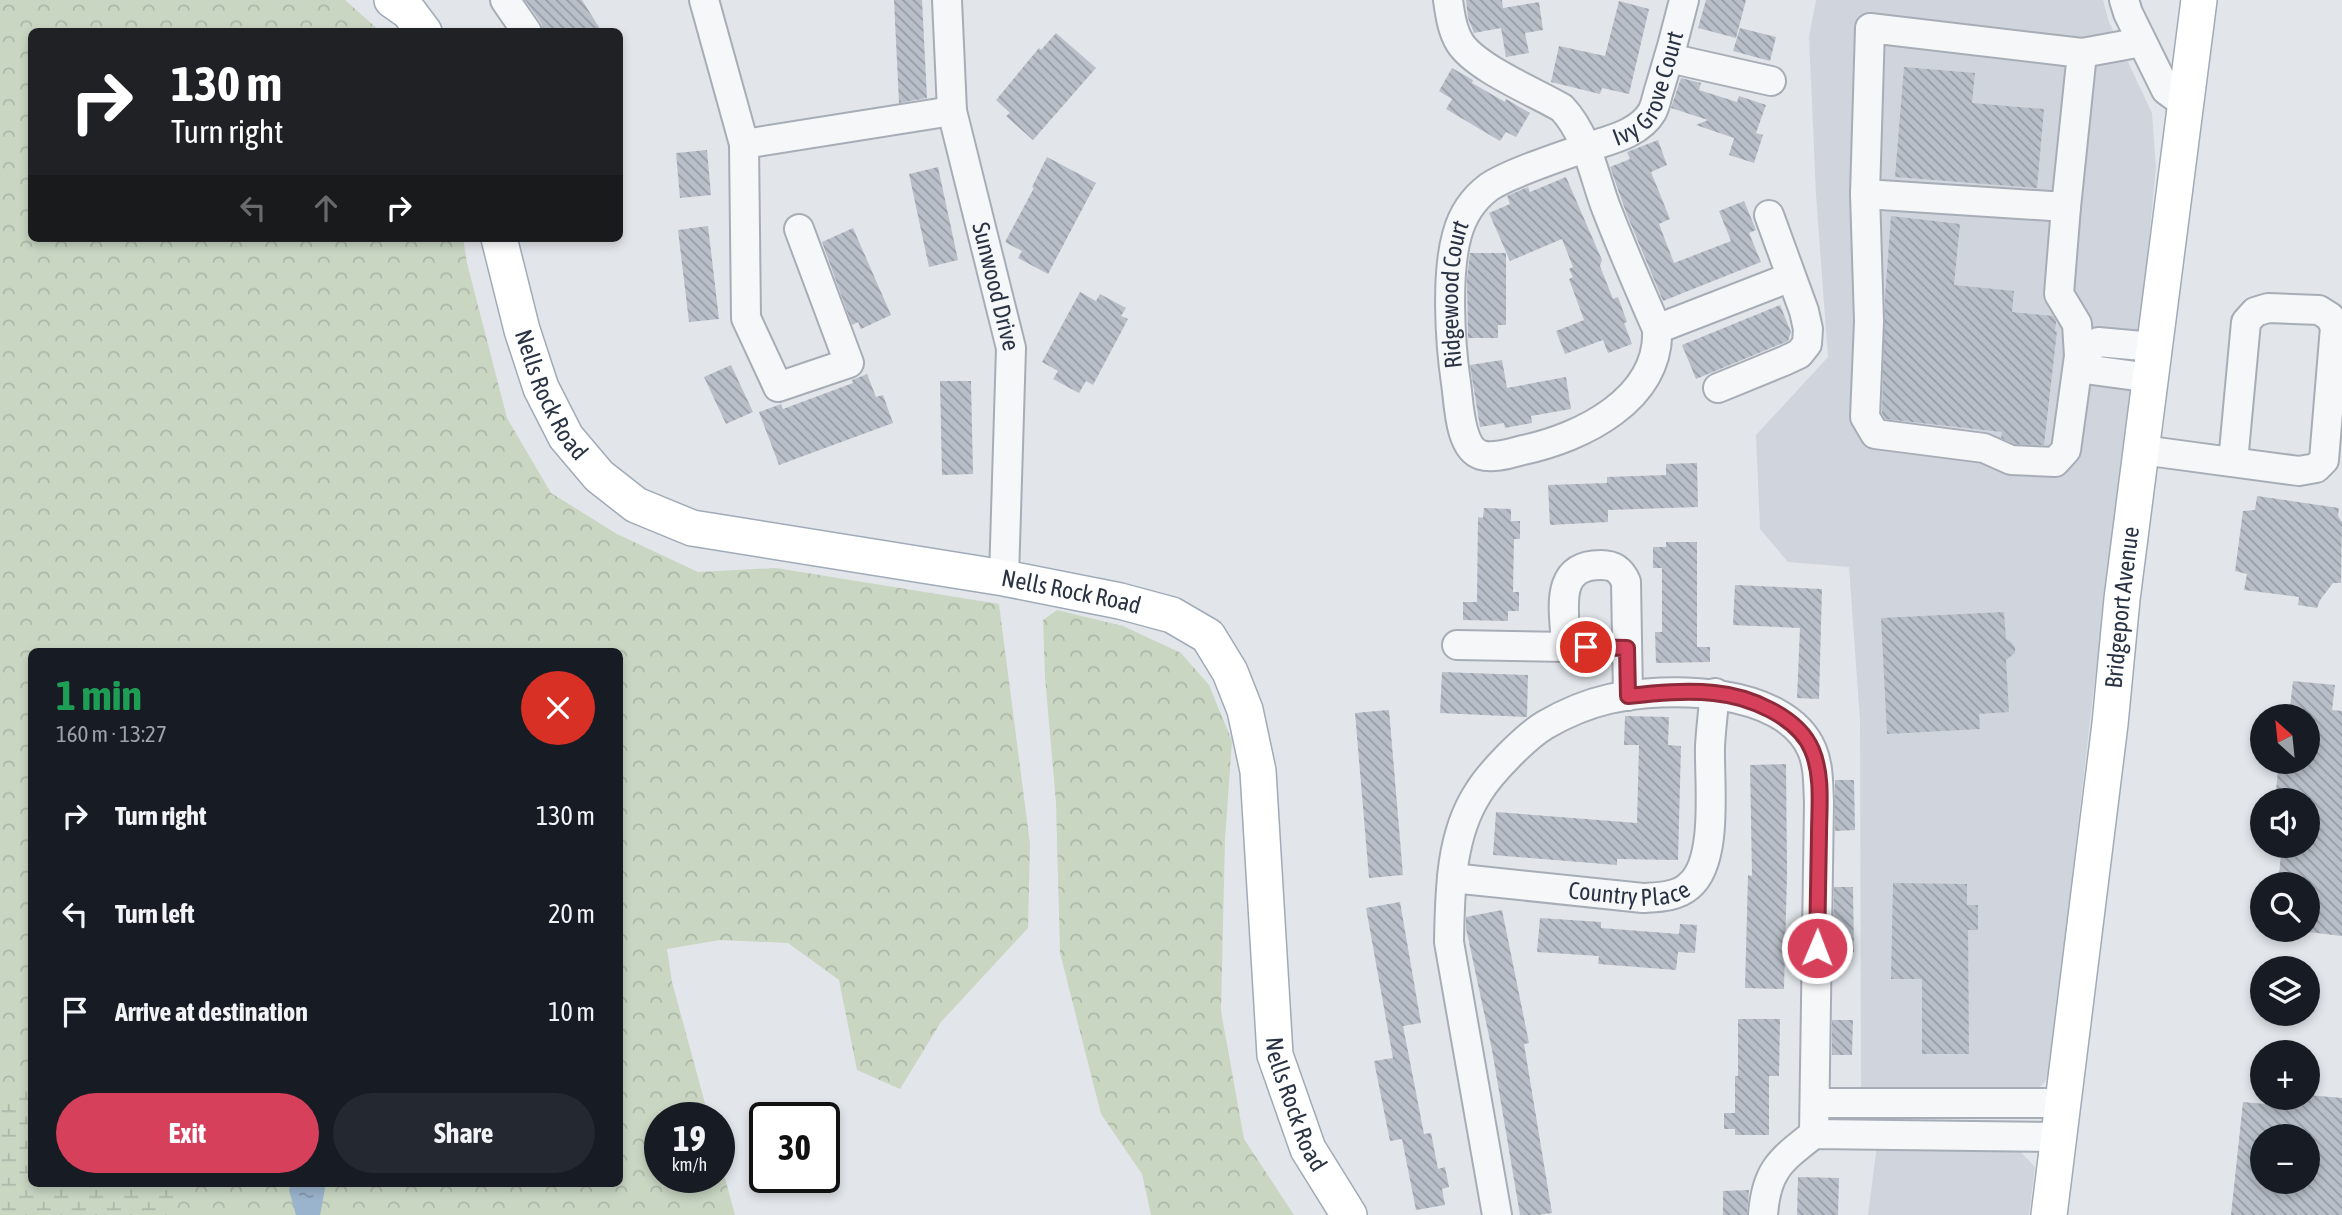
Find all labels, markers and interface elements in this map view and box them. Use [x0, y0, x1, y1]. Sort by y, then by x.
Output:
street label: Ivy Grove Court [1609, 28, 1688, 151]
text: 130 m [171, 55, 282, 111]
icon: right [56, 56, 147, 147]
text: Turn right [171, 113, 284, 150]
icon: left [234, 189, 272, 227]
icon: ahead [307, 189, 345, 227]
icon: right [380, 189, 418, 227]
street label: Ridgewood Court [1436, 216, 1474, 370]
street label: Sunwood Drive [967, 219, 1025, 353]
street label: Nells Rock Road [510, 326, 593, 465]
street label: Bridgeport Avenue [2100, 525, 2144, 689]
street label: Nells Rock Road [999, 564, 1144, 619]
pin [1556, 617, 1616, 677]
icon: arrive [1567, 628, 1605, 666]
text: 1 min [56, 671, 142, 719]
button: close [521, 671, 595, 745]
north arrow [2250, 704, 2320, 774]
map controls [2250, 704, 2320, 1194]
text: 160 m · 13:27 [56, 721, 167, 747]
button: sound [2250, 788, 2320, 858]
icon: right [56, 797, 94, 835]
text: Turn right [115, 801, 206, 831]
text: 130 m [536, 801, 595, 831]
button: search [2250, 872, 2320, 942]
street label: Country Place [1567, 875, 1694, 911]
icon: left [56, 895, 94, 933]
text: Turn left [115, 899, 195, 929]
text: 20 m [548, 899, 595, 929]
position arrow [1780, 911, 1854, 985]
button: layers [2250, 956, 2320, 1026]
icon: arrive [56, 993, 94, 1031]
text: Arrive at destination [115, 997, 308, 1027]
text: 10 m [548, 997, 595, 1027]
street label: Nells Rock Road [1261, 1036, 1333, 1176]
button: + [2250, 1040, 2320, 1110]
button: Exit [56, 1093, 319, 1173]
button: Share [333, 1093, 595, 1173]
speed limit sign: 30 [749, 1102, 840, 1193]
text: 19 [673, 1118, 706, 1158]
button: − [2250, 1124, 2320, 1194]
text: km/h [672, 1154, 707, 1175]

